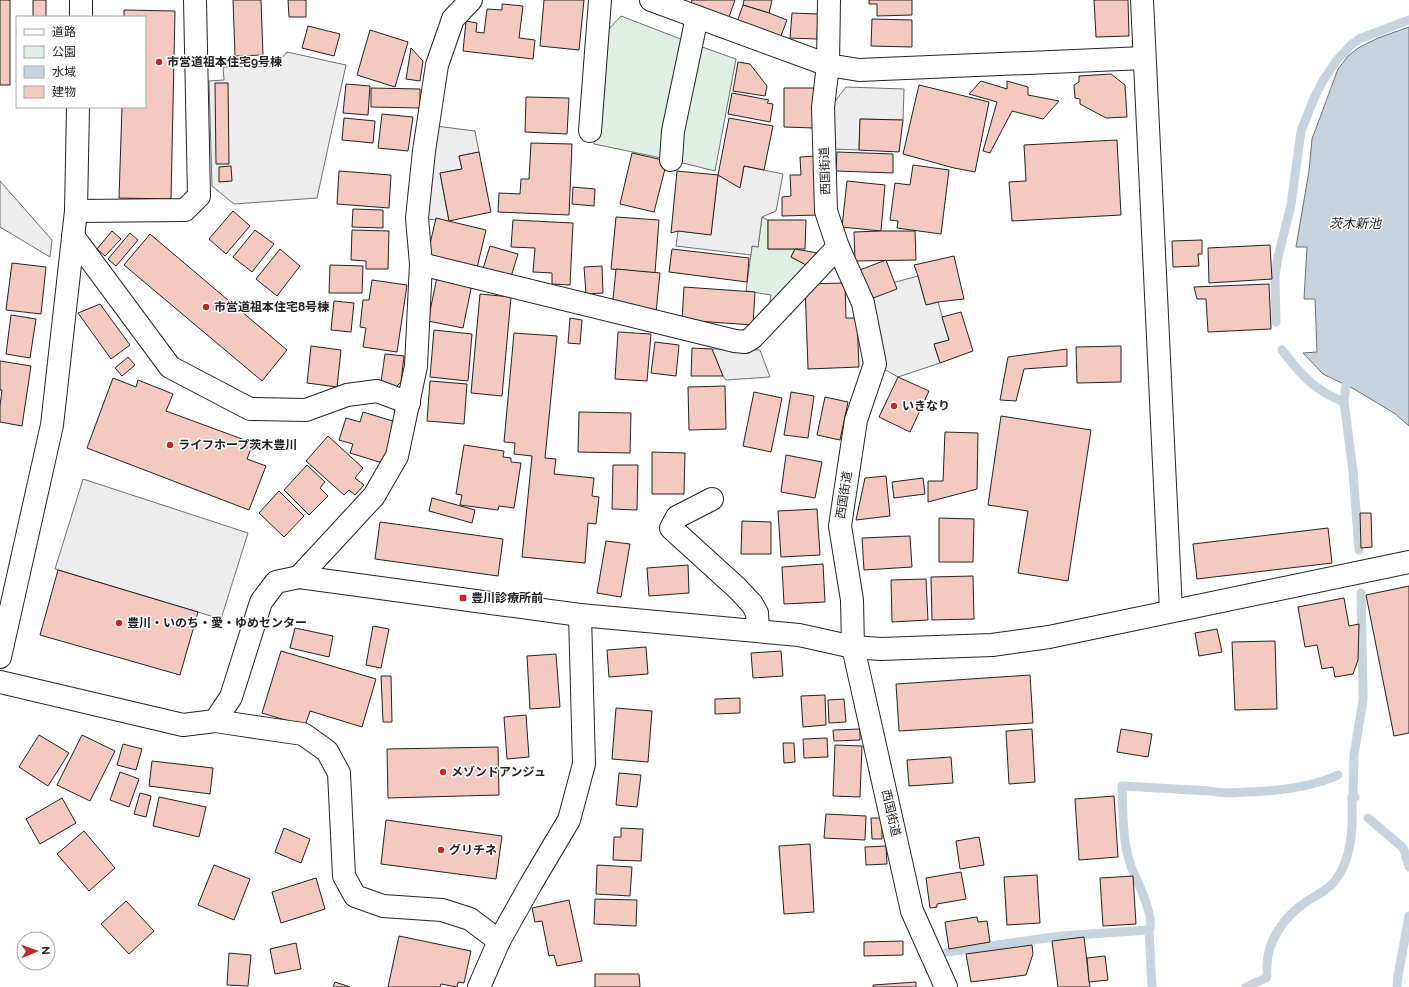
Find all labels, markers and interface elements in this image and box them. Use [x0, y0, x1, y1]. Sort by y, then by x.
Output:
legend [16, 16, 146, 108]
text: 道路 [52, 25, 76, 39]
text: 公園 [52, 45, 76, 59]
place label: 市営道祖本住宅9号棟 [167, 55, 282, 69]
marker: 市営道祖本住宅9号棟 [154, 57, 164, 67]
text: 水域 [52, 65, 76, 79]
text: 建物 [52, 85, 76, 99]
street label: 西国街道 [817, 147, 833, 195]
water label: 茨木新池 [1329, 216, 1383, 231]
place label: 市営道祖本住宅8号棟 [214, 300, 329, 314]
marker: 市営道祖本住宅8号棟 [201, 302, 211, 312]
place label: いきなり [902, 399, 950, 413]
marker: いきなり [889, 401, 899, 411]
place label: ライフホープ茨木豊川 [178, 438, 297, 452]
marker: ライフホープ茨木豊川 [165, 440, 175, 450]
street label: 西国街道 [833, 470, 855, 520]
place label: 豊川診療所前 [471, 591, 543, 605]
marker: 豊川診療所前 [458, 593, 468, 603]
place label: 豊川・いのち・愛・ゆめセンター [127, 616, 307, 630]
marker: 豊川・いのち・愛・ゆめセンター [114, 618, 124, 628]
place label: メゾンドアンジュ [451, 765, 546, 779]
marker: メゾンドアンジュ [438, 767, 448, 777]
street label: 西国街道 [879, 788, 903, 838]
place label: グリチネ [449, 843, 497, 857]
marker: グリチネ [436, 845, 446, 855]
north arrow [16, 931, 56, 971]
text: N [39, 946, 52, 955]

